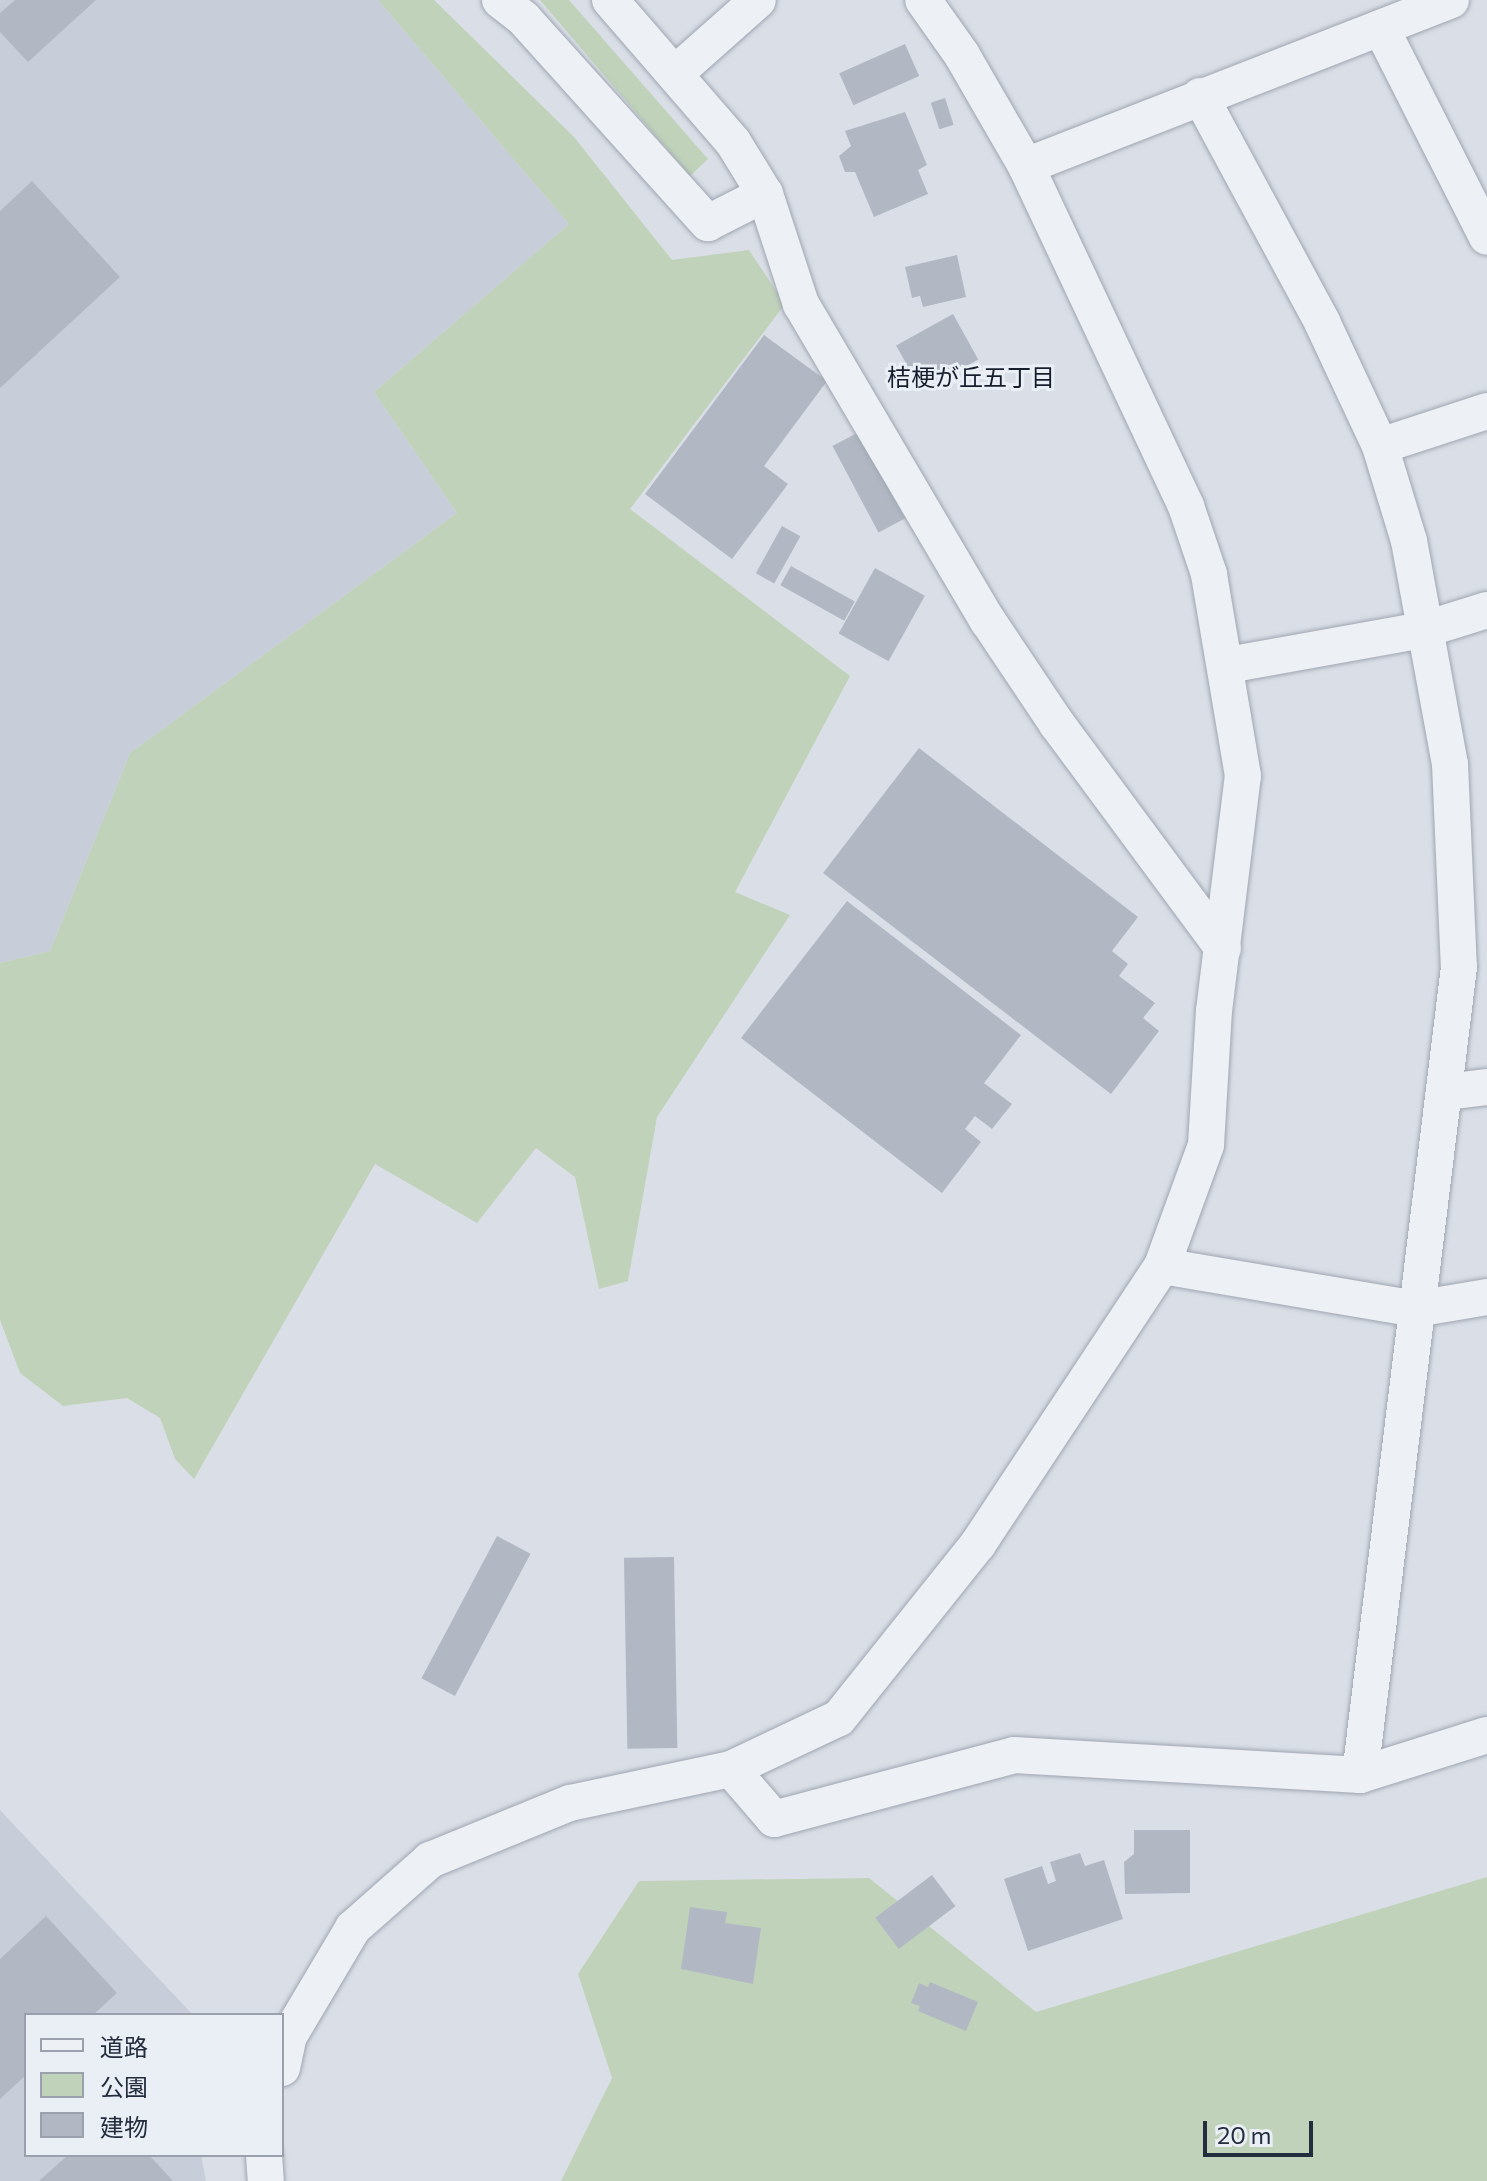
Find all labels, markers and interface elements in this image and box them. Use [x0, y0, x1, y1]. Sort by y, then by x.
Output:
district label: 桔梗が丘五丁目 [887, 363, 1055, 391]
legend [24, 2013, 284, 2157]
text: 道路 [100, 2032, 148, 2061]
text: 公園 [100, 2072, 148, 2101]
scale bar [1207, 2105, 1317, 2155]
text: 建物 [100, 2112, 148, 2141]
text: 20 m [1217, 2120, 1271, 2149]

